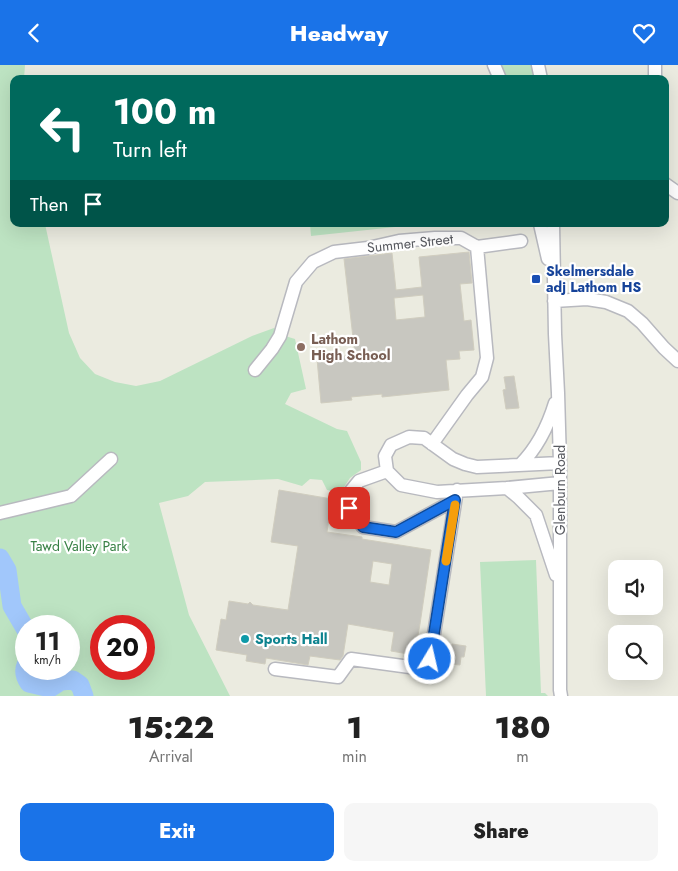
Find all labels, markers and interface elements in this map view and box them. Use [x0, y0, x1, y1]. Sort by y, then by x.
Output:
text: Headway [290, 17, 388, 49]
icon: back [20, 19, 48, 47]
icon: heart [630, 19, 658, 47]
text: 100 m [113, 87, 216, 137]
icon: left [30, 95, 95, 160]
text: Turn left [113, 133, 187, 165]
icon: arrive [79, 190, 107, 218]
text: Then [30, 191, 69, 218]
street label: Summer Street [366, 228, 455, 257]
place label: Skelmersdale adj Lathom HS [546, 261, 641, 297]
marker: Skelmersdale adj Lathom HS [530, 273, 542, 285]
place label: Lathom High School [311, 329, 391, 365]
marker: Lathom High School [295, 341, 307, 353]
street label: Glenburn Road [550, 445, 570, 535]
pin [328, 487, 370, 529]
icon: arrive [335, 494, 363, 522]
park label: Tawd Valley Park [31, 536, 128, 556]
map controls [608, 560, 663, 680]
button: sound [608, 560, 663, 615]
speed limit sign: 20 [90, 615, 155, 680]
text: 11 [35, 623, 60, 659]
button: search [608, 625, 663, 680]
place label: Sports Hall [255, 629, 328, 649]
position arrow [403, 632, 455, 684]
marker: Sports Hall [239, 633, 251, 645]
text: km/h [34, 651, 61, 669]
text: 15:22 [128, 706, 214, 749]
text: 1 [347, 706, 362, 749]
text: 180 [495, 706, 550, 749]
text: Arrival [149, 745, 193, 768]
text: min [342, 745, 367, 768]
text: m [516, 745, 529, 768]
button: Exit [20, 803, 334, 861]
button: Share [344, 803, 658, 861]

